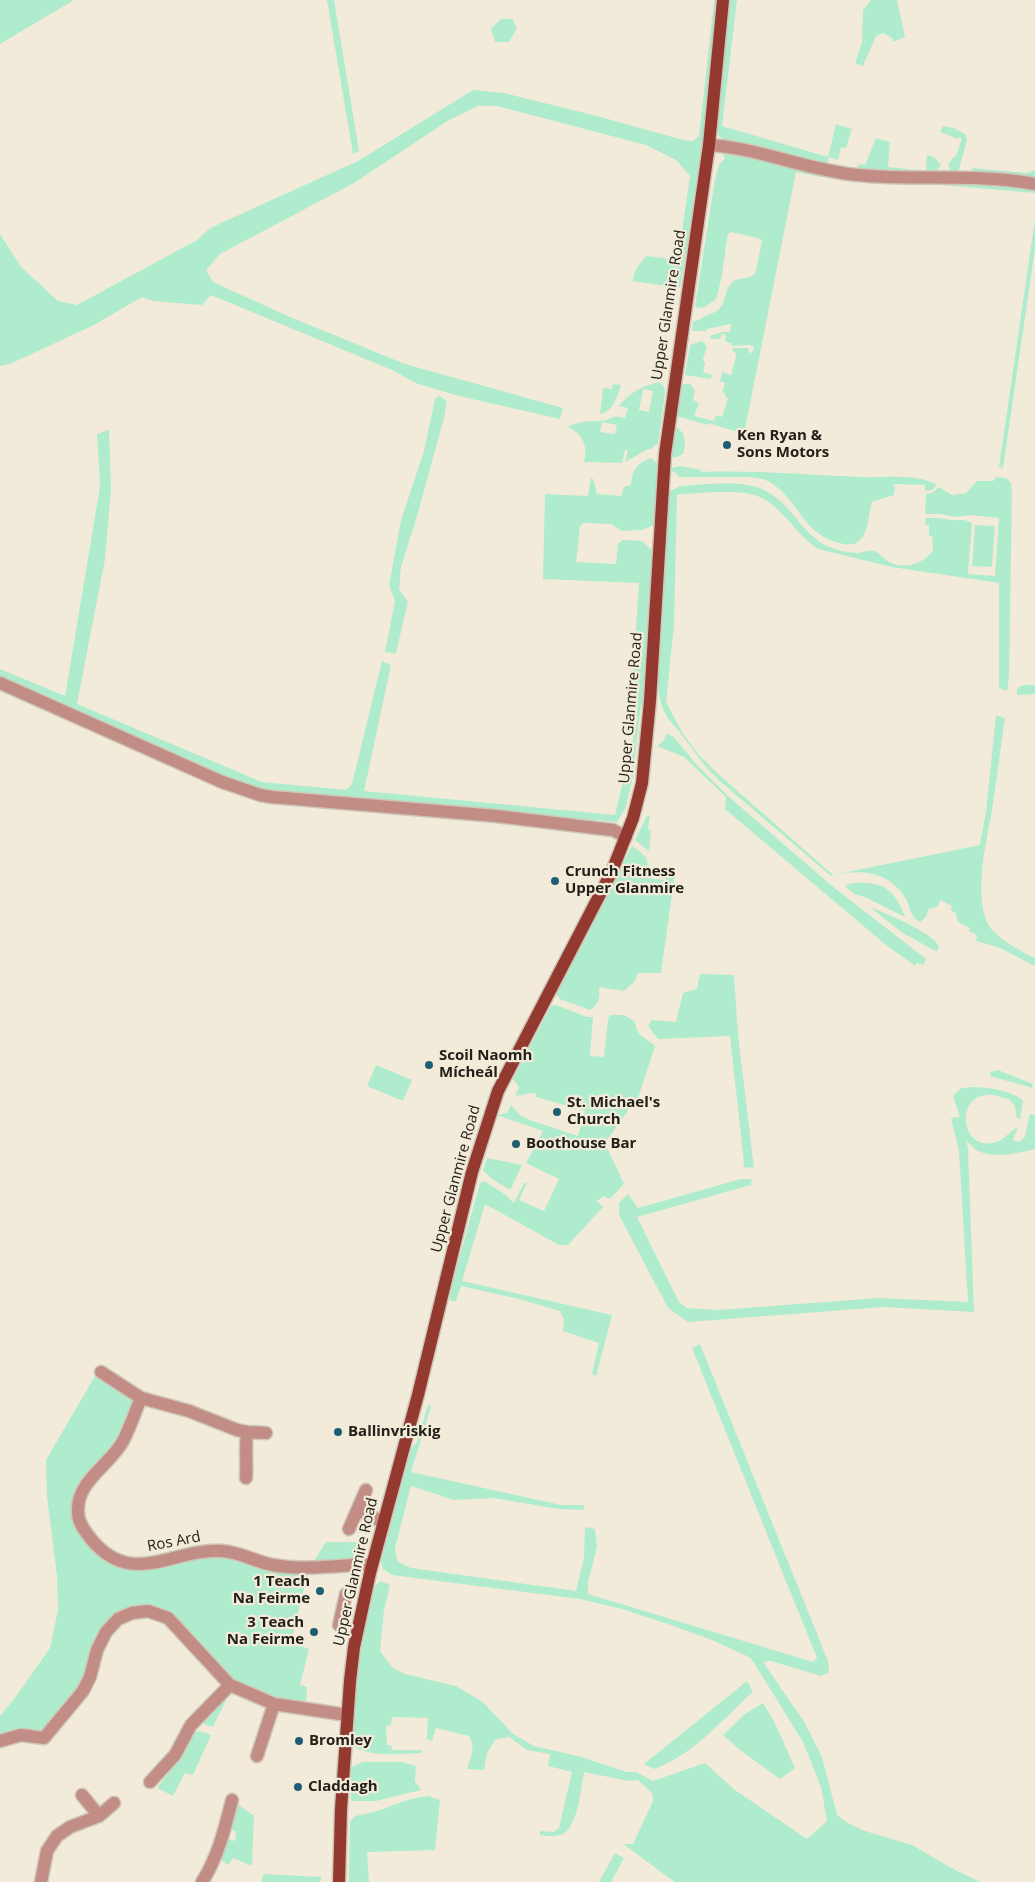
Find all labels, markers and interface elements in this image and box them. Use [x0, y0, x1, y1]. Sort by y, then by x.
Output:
street label: Upper Glanmire Road [648, 229, 690, 381]
place label: Ken Ryan & Sons Motors [737, 427, 829, 462]
marker: Ken Ryan & Sons Motors [721, 439, 733, 451]
street label: Upper Glanmire Road [615, 632, 647, 784]
place label: Crunch Fitness Upper Glanmire [565, 863, 684, 898]
marker: Crunch Fitness Upper Glanmire [549, 875, 561, 887]
place label: Scoil Naomh Mícheál [439, 1047, 532, 1082]
marker: Scoil Naomh Mícheál [423, 1059, 435, 1071]
place label: St. Michael's Church [567, 1094, 660, 1129]
street label: Upper Glanmire Road [428, 1103, 484, 1255]
marker: St. Michael's Church [551, 1106, 563, 1118]
place label: Boothouse Bar [526, 1135, 636, 1153]
marker: Boothouse Bar [510, 1138, 522, 1150]
place label: Ballinvriskig [348, 1423, 440, 1441]
marker: Ballinvriskig [332, 1426, 344, 1438]
street label: Upper Glanmire Road [330, 1496, 382, 1648]
street label: Ros Ard [146, 1528, 202, 1556]
place label: 1 Teach Na Feirme [233, 1573, 310, 1608]
marker: 1 Teach Na Feirme [314, 1585, 326, 1597]
place label: 3 Teach Na Feirme [227, 1614, 304, 1649]
marker: 3 Teach Na Feirme [308, 1626, 320, 1638]
place label: Bromley [309, 1732, 372, 1750]
marker: Bromley [293, 1735, 305, 1747]
place label: Claddagh [308, 1778, 378, 1796]
marker: Claddagh [292, 1781, 304, 1793]

